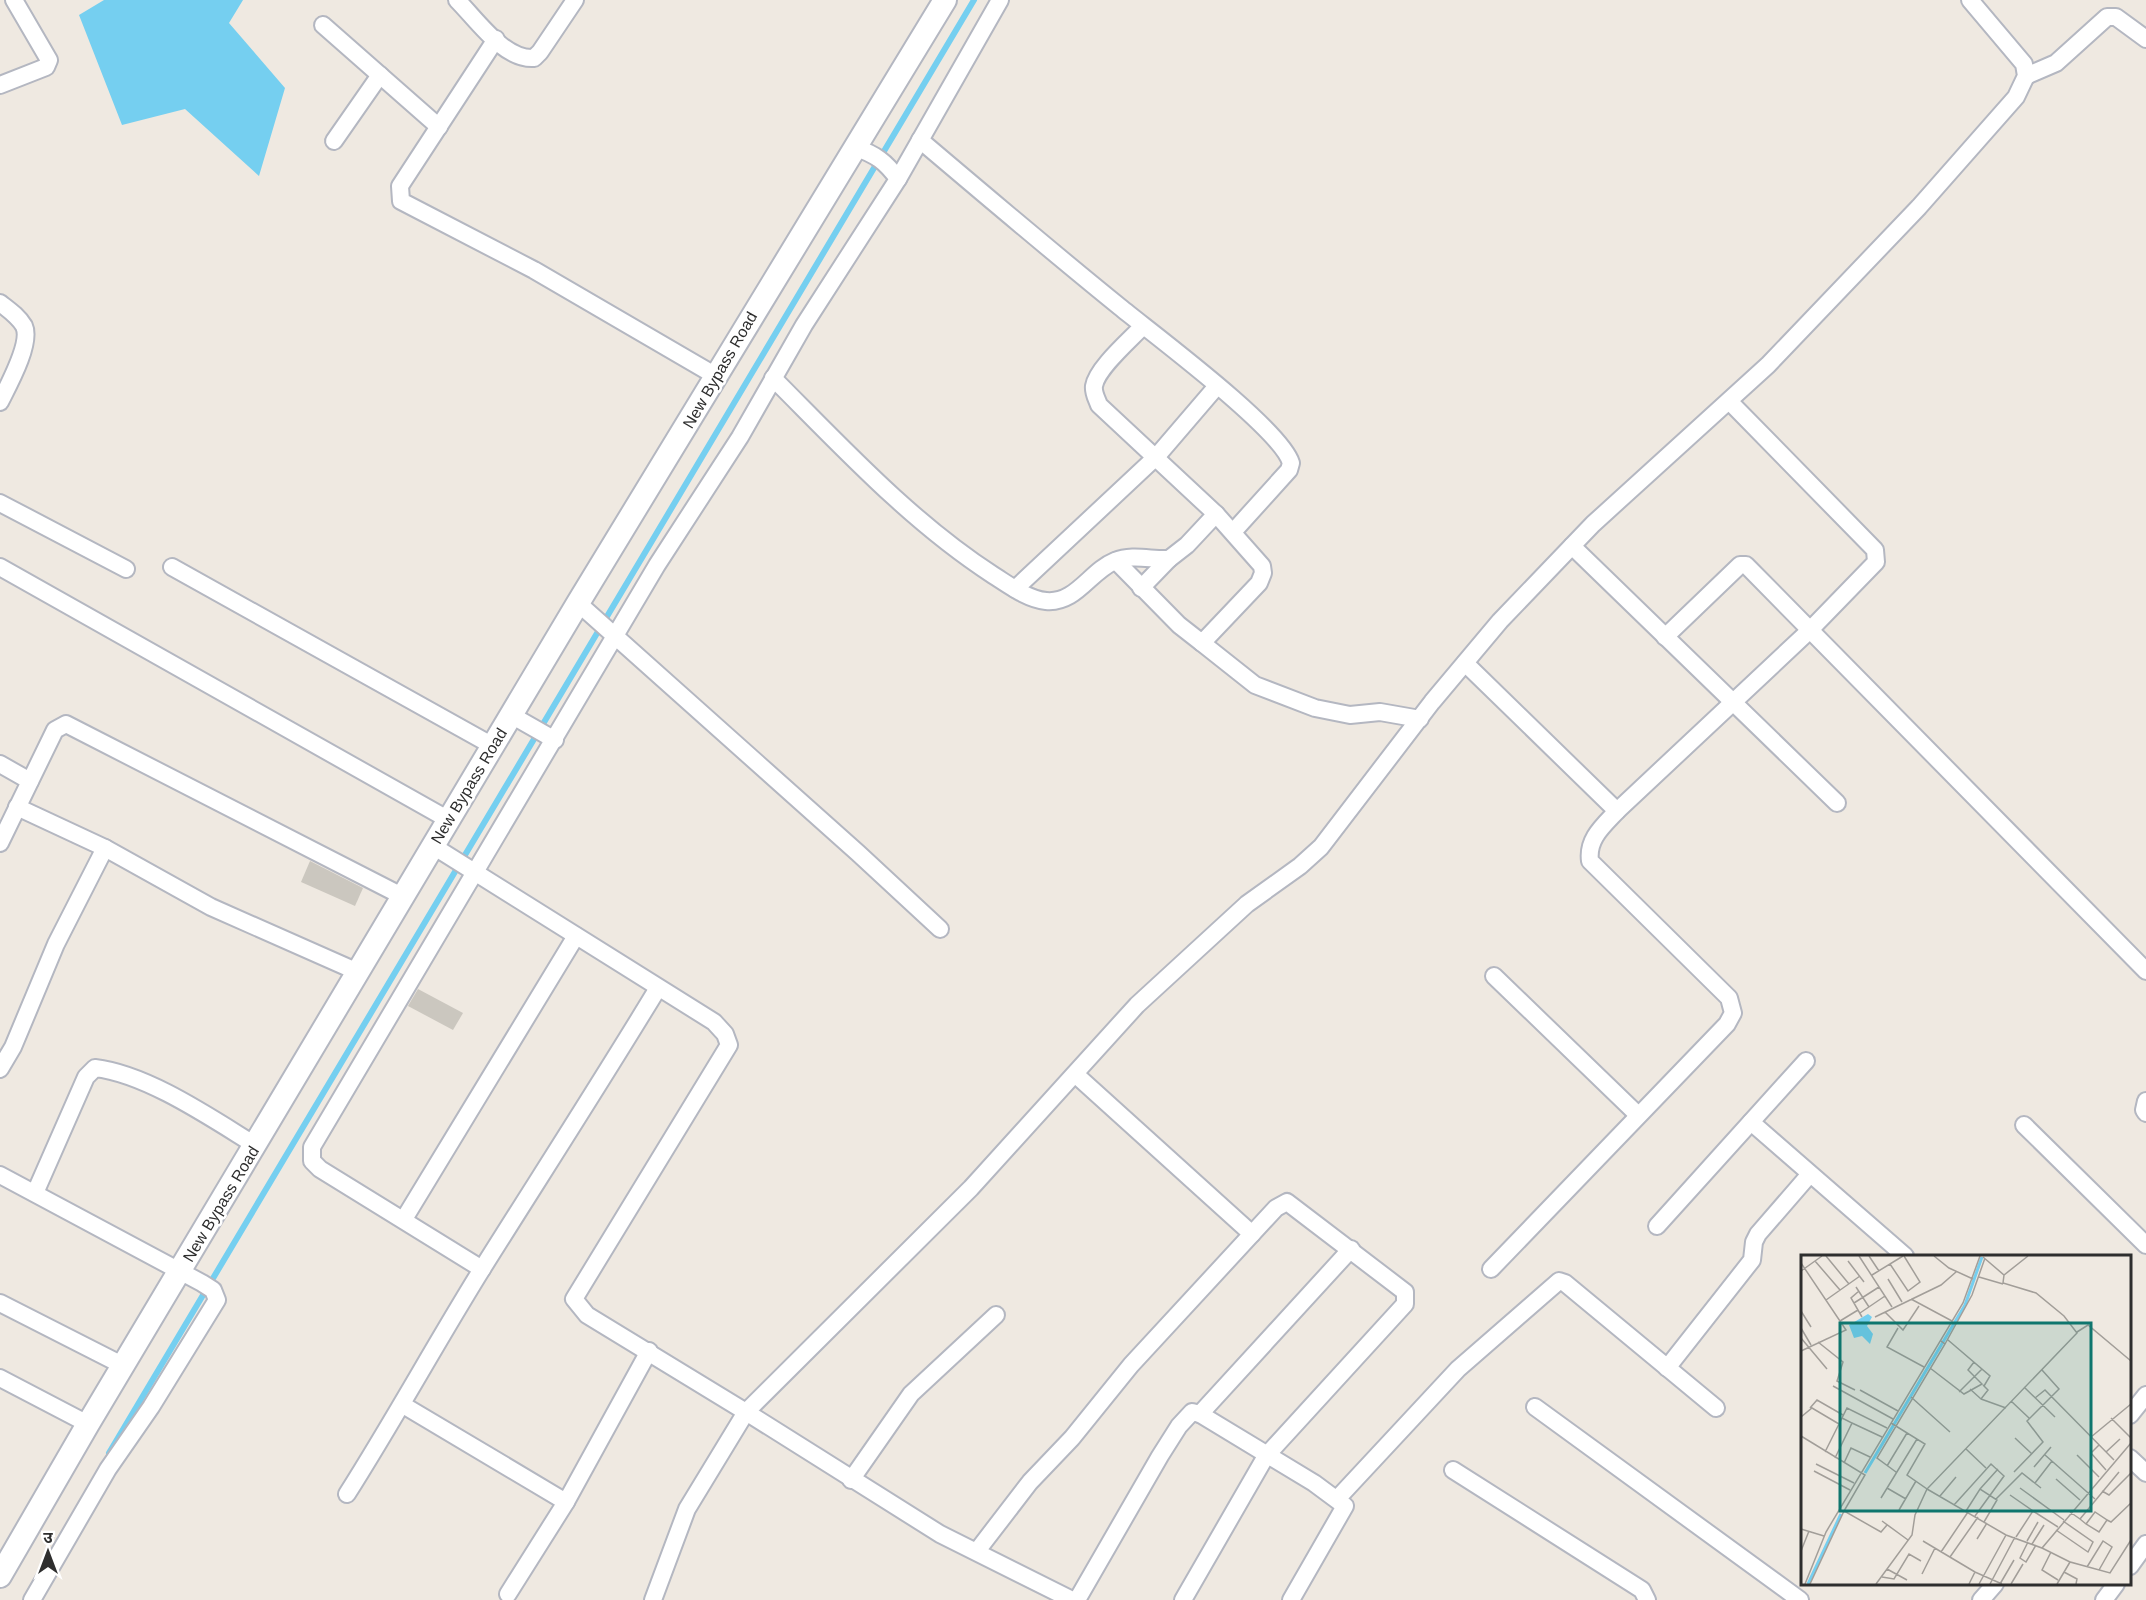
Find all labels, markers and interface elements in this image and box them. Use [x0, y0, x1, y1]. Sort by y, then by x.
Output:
street label: New Bypass Road [680, 309, 760, 431]
street label: New Bypass Road [428, 725, 510, 847]
street label: New Bypass Road [180, 1143, 262, 1265]
inset map [1801, 1255, 2131, 1585]
north arrow [18, 1522, 78, 1582]
text: उ [43, 1529, 53, 1546]

